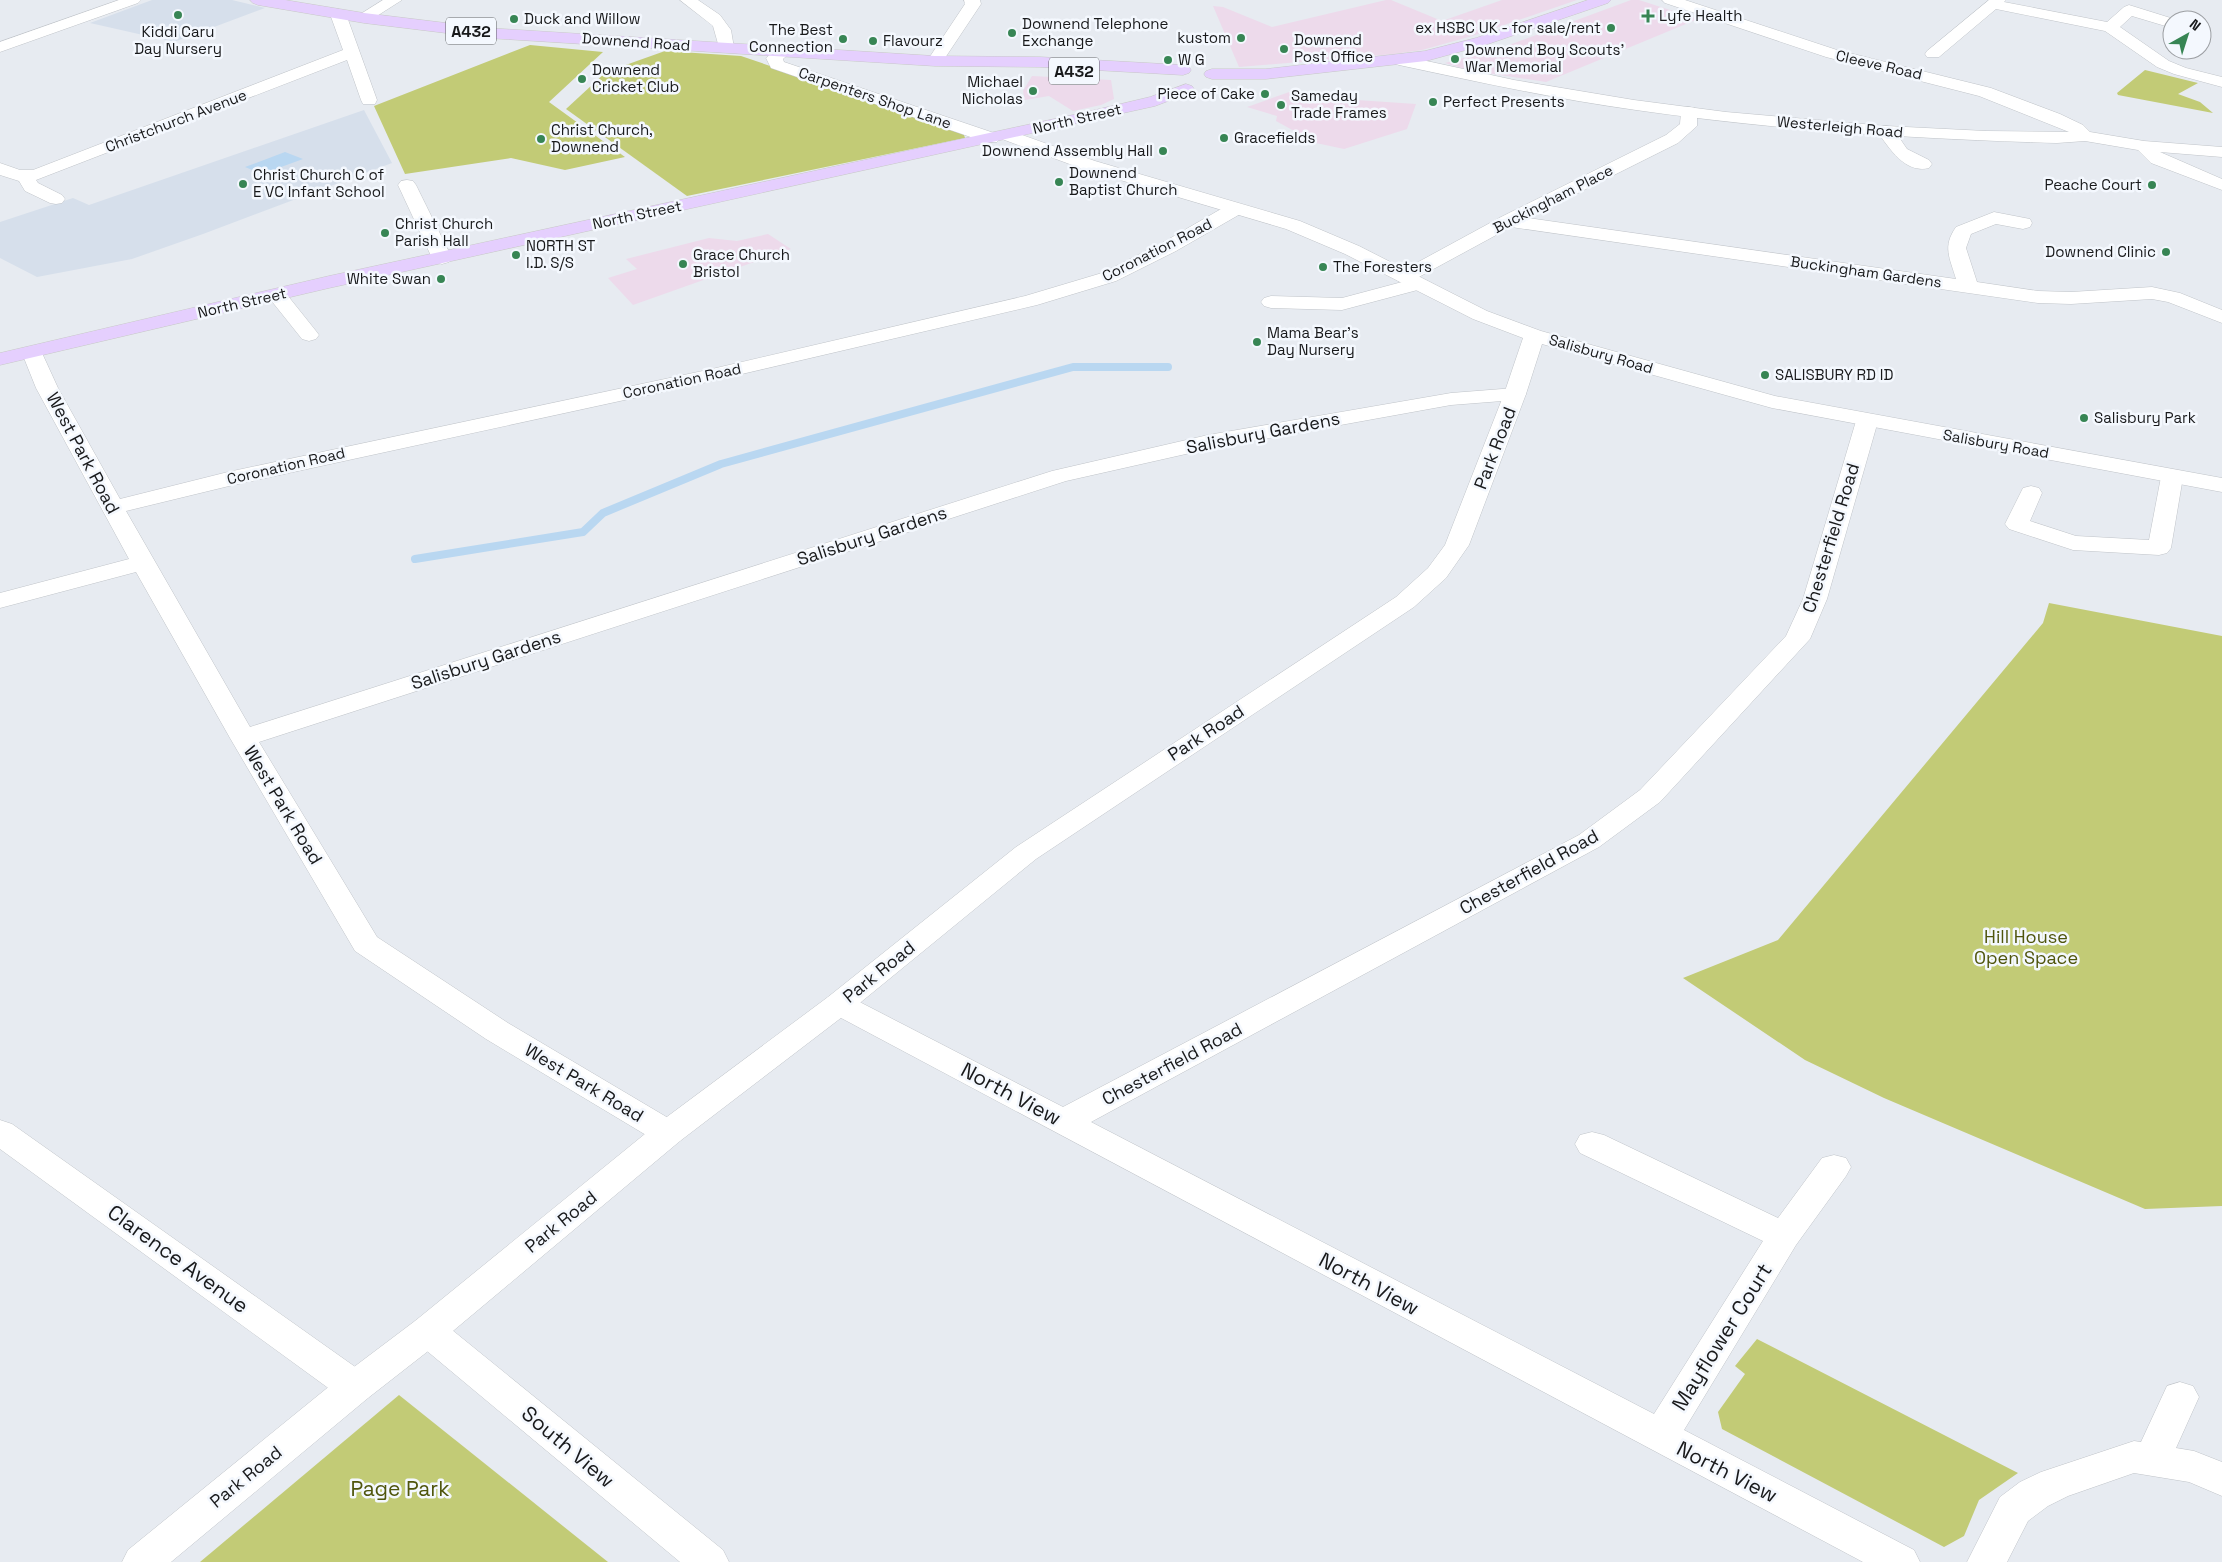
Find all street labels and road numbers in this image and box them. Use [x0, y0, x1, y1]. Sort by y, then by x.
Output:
road number: A432 [446, 18, 496, 44]
street label: Downend Road [581, 28, 691, 55]
street label: Cleeve Road [1834, 45, 1924, 84]
road number: A432 [1049, 58, 1099, 84]
street label: Carpenters Shop Lane [796, 62, 954, 133]
street label: Christchurch Avenue [102, 85, 249, 156]
street label: North Street [1031, 99, 1123, 138]
street label: Westerleigh Road [1776, 112, 1904, 141]
street label: Buckingham Place [1490, 160, 1616, 237]
street label: North Street [591, 196, 683, 233]
street label: Coronation Road [1099, 214, 1215, 285]
street label: Buckingham Gardens [1789, 251, 1943, 292]
street label: North Street [196, 283, 288, 322]
street label: Salisbury Road [1547, 330, 1655, 377]
street label: Coronation Road [621, 359, 743, 402]
street label: West Park Road [42, 388, 125, 518]
street label: Park Road [1468, 403, 1521, 492]
street label: Salisbury Gardens [1184, 406, 1342, 459]
street label: Salisbury Road [1942, 425, 2051, 462]
street label: Coronation Road [225, 443, 347, 488]
street label: Chesterfield Road [1797, 460, 1864, 615]
street label: Salisbury Gardens [794, 500, 950, 571]
street label: Salisbury Gardens [408, 624, 564, 695]
street label: Park Road [1163, 699, 1248, 766]
street label: West Park Road [239, 741, 328, 868]
street label: Chesterfield Road [1455, 824, 1602, 919]
street label: Park Road [838, 936, 919, 1008]
street label: Chesterfield Road [1098, 1017, 1246, 1110]
street label: West Park Road [521, 1038, 648, 1127]
street label: North View [956, 1056, 1066, 1131]
street label: Park Road [520, 1186, 601, 1258]
street label: Clarence Avenue [102, 1198, 254, 1319]
street label: North View [1314, 1246, 1424, 1321]
street label: Mayflower Court [1665, 1258, 1778, 1415]
street label: South View [516, 1400, 620, 1493]
street label: North View [1672, 1435, 1782, 1508]
street label: Park Road [205, 1441, 286, 1513]

